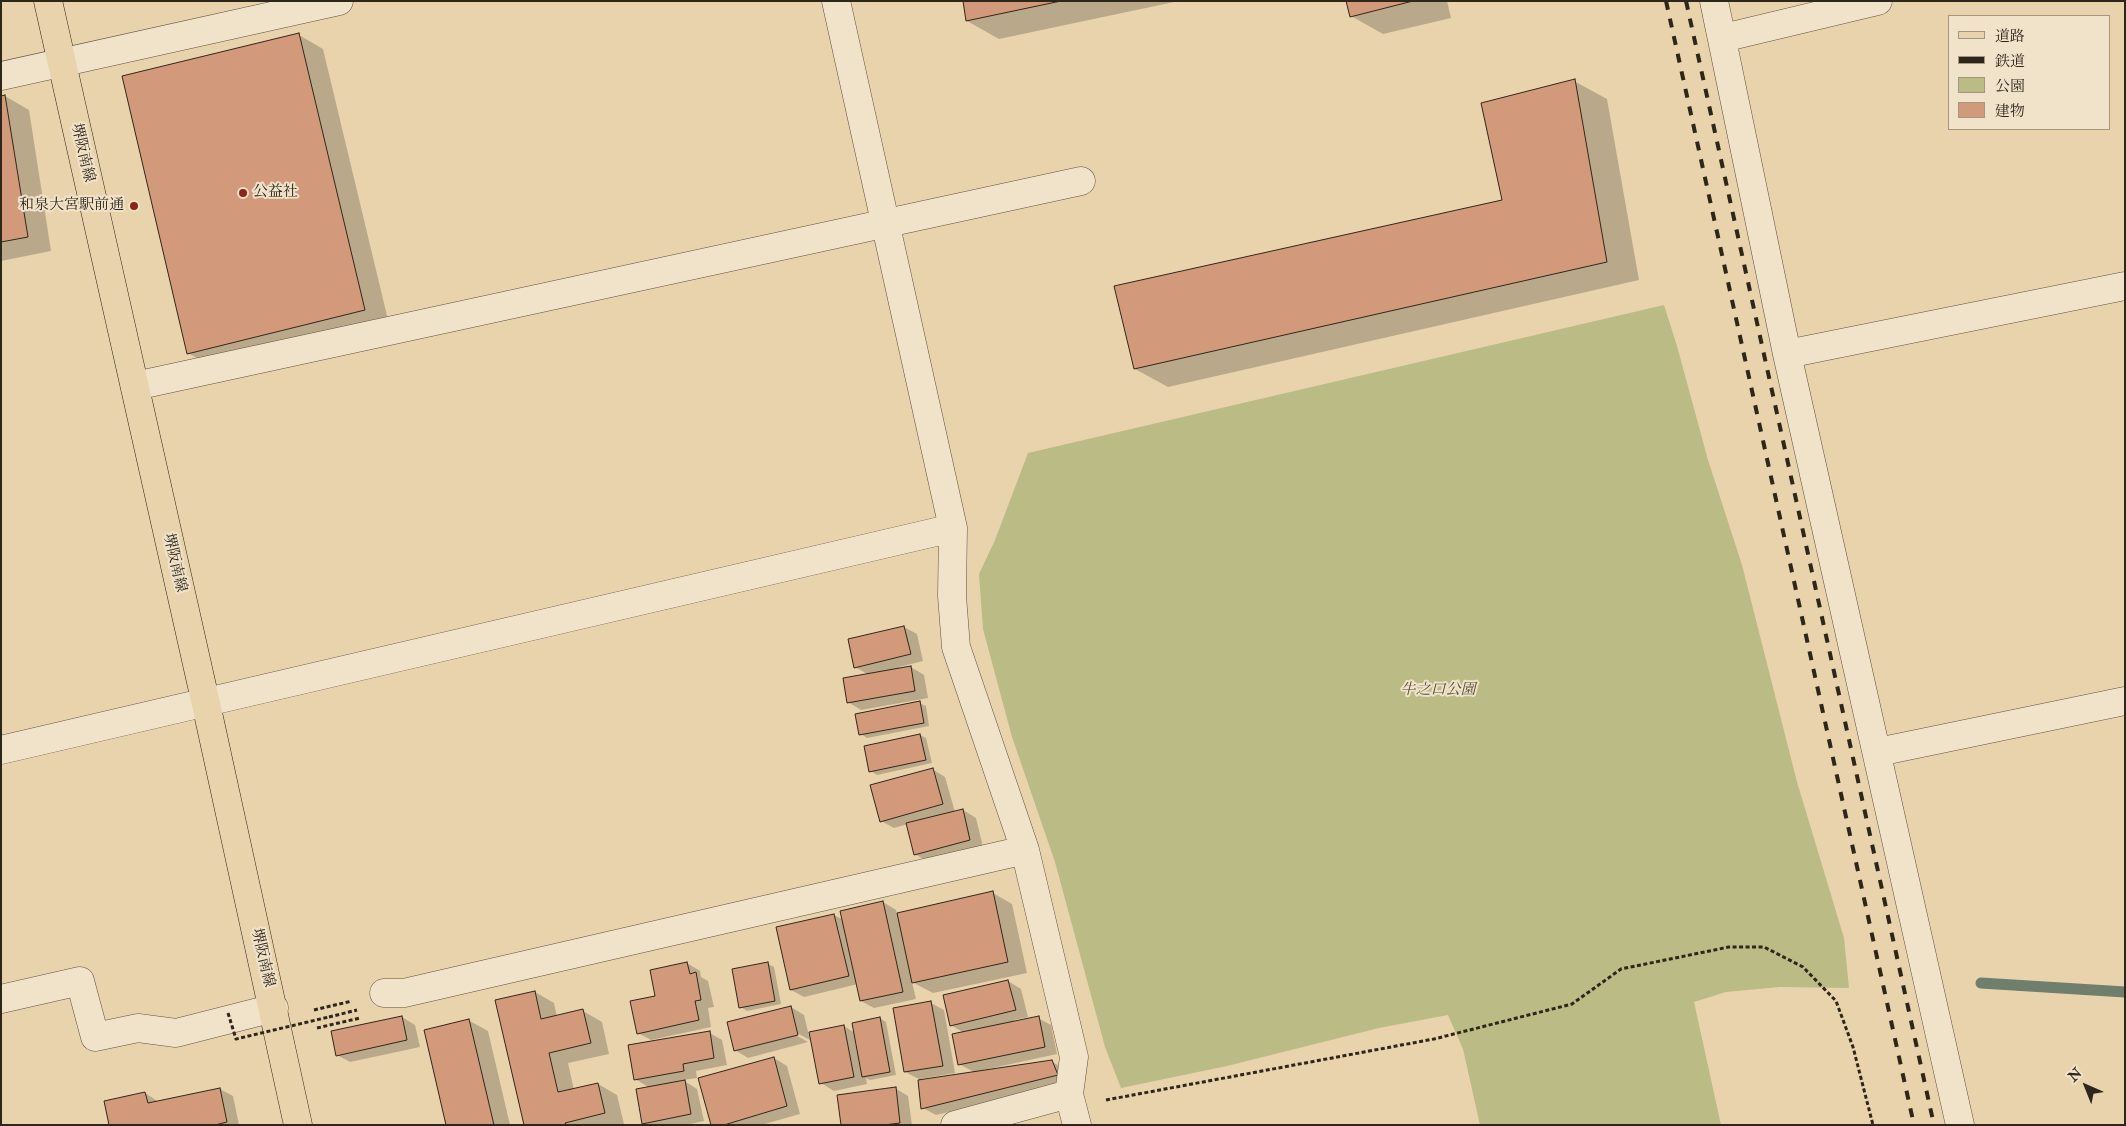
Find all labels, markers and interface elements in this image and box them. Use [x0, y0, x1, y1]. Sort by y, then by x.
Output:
legend [1948, 15, 2111, 130]
text: 道路 [1995, 27, 2025, 46]
text: 鉄道 [1995, 52, 2025, 71]
text: 公園 [1995, 77, 2025, 96]
text: 建物 [1995, 102, 2025, 121]
street label: 堺阪南線 [66, 122, 98, 184]
place label: 公益社 [253, 184, 298, 202]
marker: 公益社 [237, 187, 249, 199]
place label: 和泉大宮駅前通 [19, 197, 124, 215]
marker: 和泉大宮駅前通 [128, 200, 140, 212]
street label: 堺阪南線 [158, 532, 190, 594]
park label: 牛之口公園 [1401, 682, 1475, 700]
street label: 堺阪南線 [246, 927, 278, 989]
north arrow [2061, 1061, 2111, 1111]
text: N [2065, 1064, 2086, 1085]

